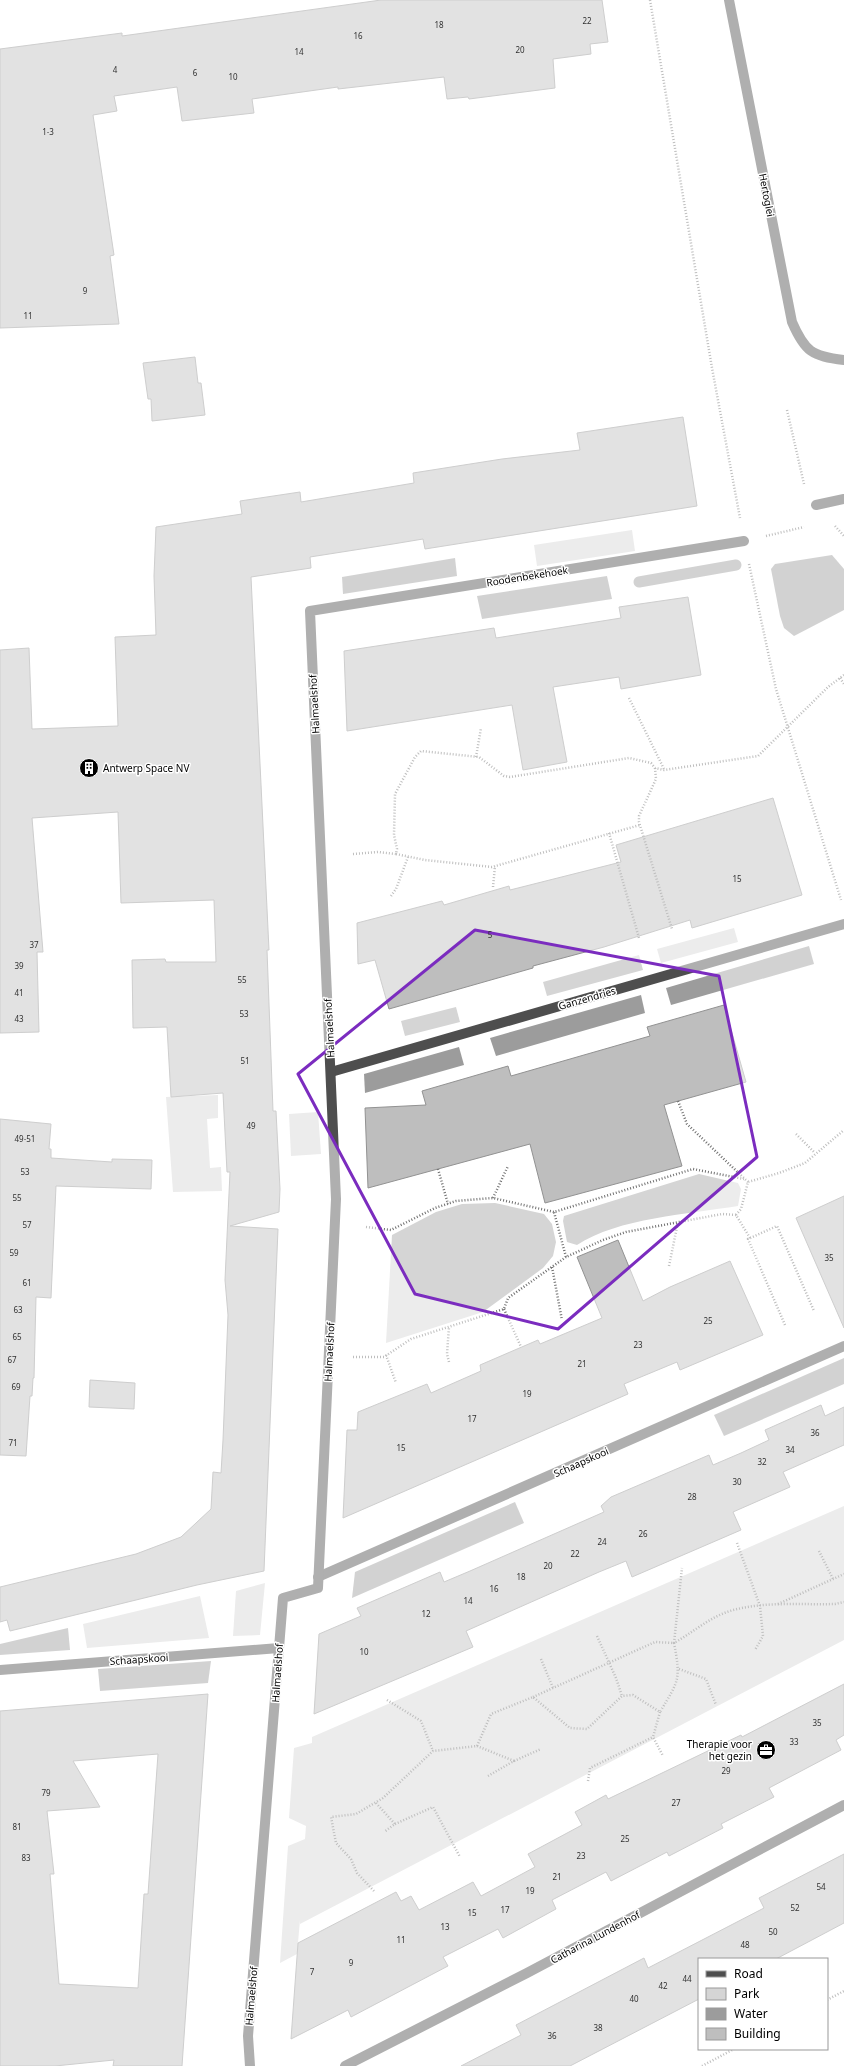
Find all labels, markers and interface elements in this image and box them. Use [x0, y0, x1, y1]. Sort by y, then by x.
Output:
house number: 22 [582, 15, 592, 26]
house number: 18 [434, 19, 444, 30]
house number: 16 [353, 30, 363, 41]
house number: 20 [515, 44, 525, 55]
house number: 14 [294, 46, 304, 57]
house number: 4 [113, 64, 118, 75]
house number: 6 [193, 67, 198, 78]
house number: 10 [228, 71, 238, 82]
house number: 1-3 [42, 126, 54, 137]
street label: Hertoglei [756, 172, 778, 218]
house number: 9 [83, 285, 88, 296]
house number: 11 [23, 310, 33, 321]
street label: Roodenbekehoek [485, 563, 569, 589]
street label: Halmaelshof [305, 674, 323, 734]
building icon: Antwerp Space NV [78, 757, 100, 779]
place label: Antwerp Space NV [103, 761, 189, 775]
house number: 15 [732, 873, 742, 884]
house number: 5 [488, 929, 493, 940]
house number: 37 [29, 939, 39, 950]
house number: 39 [14, 960, 24, 971]
house number: 55 [237, 974, 247, 985]
street label: Ganzendries [557, 983, 617, 1013]
house number: 41 [14, 987, 24, 998]
street label: Halmaelshof [320, 998, 338, 1058]
house number: 53 [239, 1008, 249, 1019]
house number: 43 [14, 1013, 24, 1024]
house number: 51 [240, 1055, 250, 1066]
house number: 49 [246, 1120, 256, 1131]
house number: 49-51 [15, 1133, 35, 1144]
house number: 53 [20, 1166, 30, 1177]
house number: 55 [12, 1192, 22, 1203]
house number: 57 [22, 1219, 32, 1230]
house number: 59 [9, 1247, 19, 1258]
house number: 35 [824, 1252, 834, 1263]
house number: 61 [22, 1277, 32, 1288]
house number: 63 [13, 1304, 23, 1315]
house number: 25 [703, 1315, 713, 1326]
street label: Halmaelshof [320, 1322, 338, 1382]
house number: 65 [12, 1331, 22, 1342]
house number: 23 [633, 1339, 643, 1350]
house number: 67 [7, 1354, 17, 1365]
house number: 21 [577, 1358, 587, 1369]
house number: 69 [11, 1381, 21, 1392]
house number: 19 [522, 1388, 532, 1399]
house number: 17 [467, 1413, 477, 1424]
house number: 36 [810, 1427, 820, 1438]
house number: 71 [8, 1437, 18, 1448]
house number: 15 [396, 1442, 406, 1453]
street label: Schaapskooi [551, 1444, 611, 1480]
house number: 34 [785, 1444, 795, 1455]
house number: 32 [757, 1456, 767, 1467]
house number: 30 [732, 1476, 742, 1487]
house number: 28 [687, 1491, 697, 1502]
house number: 26 [638, 1528, 648, 1539]
house number: 24 [597, 1536, 607, 1547]
house number: 22 [570, 1548, 580, 1559]
house number: 20 [543, 1560, 553, 1571]
house number: 18 [516, 1571, 526, 1582]
house number: 16 [489, 1583, 499, 1594]
house number: 14 [463, 1595, 473, 1606]
house number: 12 [421, 1608, 431, 1619]
street label: Halmaelshof [268, 1642, 286, 1703]
house number: 10 [359, 1646, 369, 1657]
street label: Schaapskooi [109, 1650, 169, 1668]
house number: 35 [812, 1717, 822, 1728]
house number: 33 [789, 1736, 799, 1747]
place label: Therapie voor het gezin [687, 1737, 752, 1763]
office icon: Therapie voor het gezin [755, 1739, 777, 1761]
house number: 29 [721, 1765, 731, 1776]
house number: 79 [41, 1787, 51, 1798]
house number: 27 [671, 1797, 681, 1808]
house number: 81 [12, 1821, 22, 1832]
house number: 25 [620, 1833, 630, 1844]
house number: 23 [576, 1850, 586, 1861]
house number: 83 [21, 1852, 31, 1863]
house number: 21 [552, 1871, 562, 1882]
house number: 54 [816, 1881, 826, 1892]
house number: 19 [525, 1885, 535, 1896]
house number: 52 [790, 1902, 800, 1913]
house number: 17 [500, 1904, 510, 1915]
house number: 15 [467, 1907, 477, 1918]
street label: Catharina Lundenhof [548, 1907, 643, 1967]
house number: 13 [440, 1921, 450, 1932]
house number: 50 [768, 1926, 778, 1937]
house number: 11 [396, 1934, 406, 1945]
house number: 48 [740, 1939, 750, 1950]
house number: 9 [349, 1957, 354, 1968]
legend [698, 1958, 828, 2050]
street label: Halmaelshof [241, 1965, 261, 2026]
text: Road [734, 1965, 763, 1982]
house number: 7 [310, 1966, 315, 1977]
house number: 44 [682, 1973, 692, 1984]
house number: 42 [658, 1980, 668, 1991]
text: Park [734, 1985, 760, 2002]
house number: 40 [629, 1993, 639, 2004]
text: Water [734, 2005, 768, 2022]
house number: 38 [593, 2022, 603, 2033]
text: Building [734, 2025, 781, 2042]
house number: 36 [547, 2030, 557, 2041]

